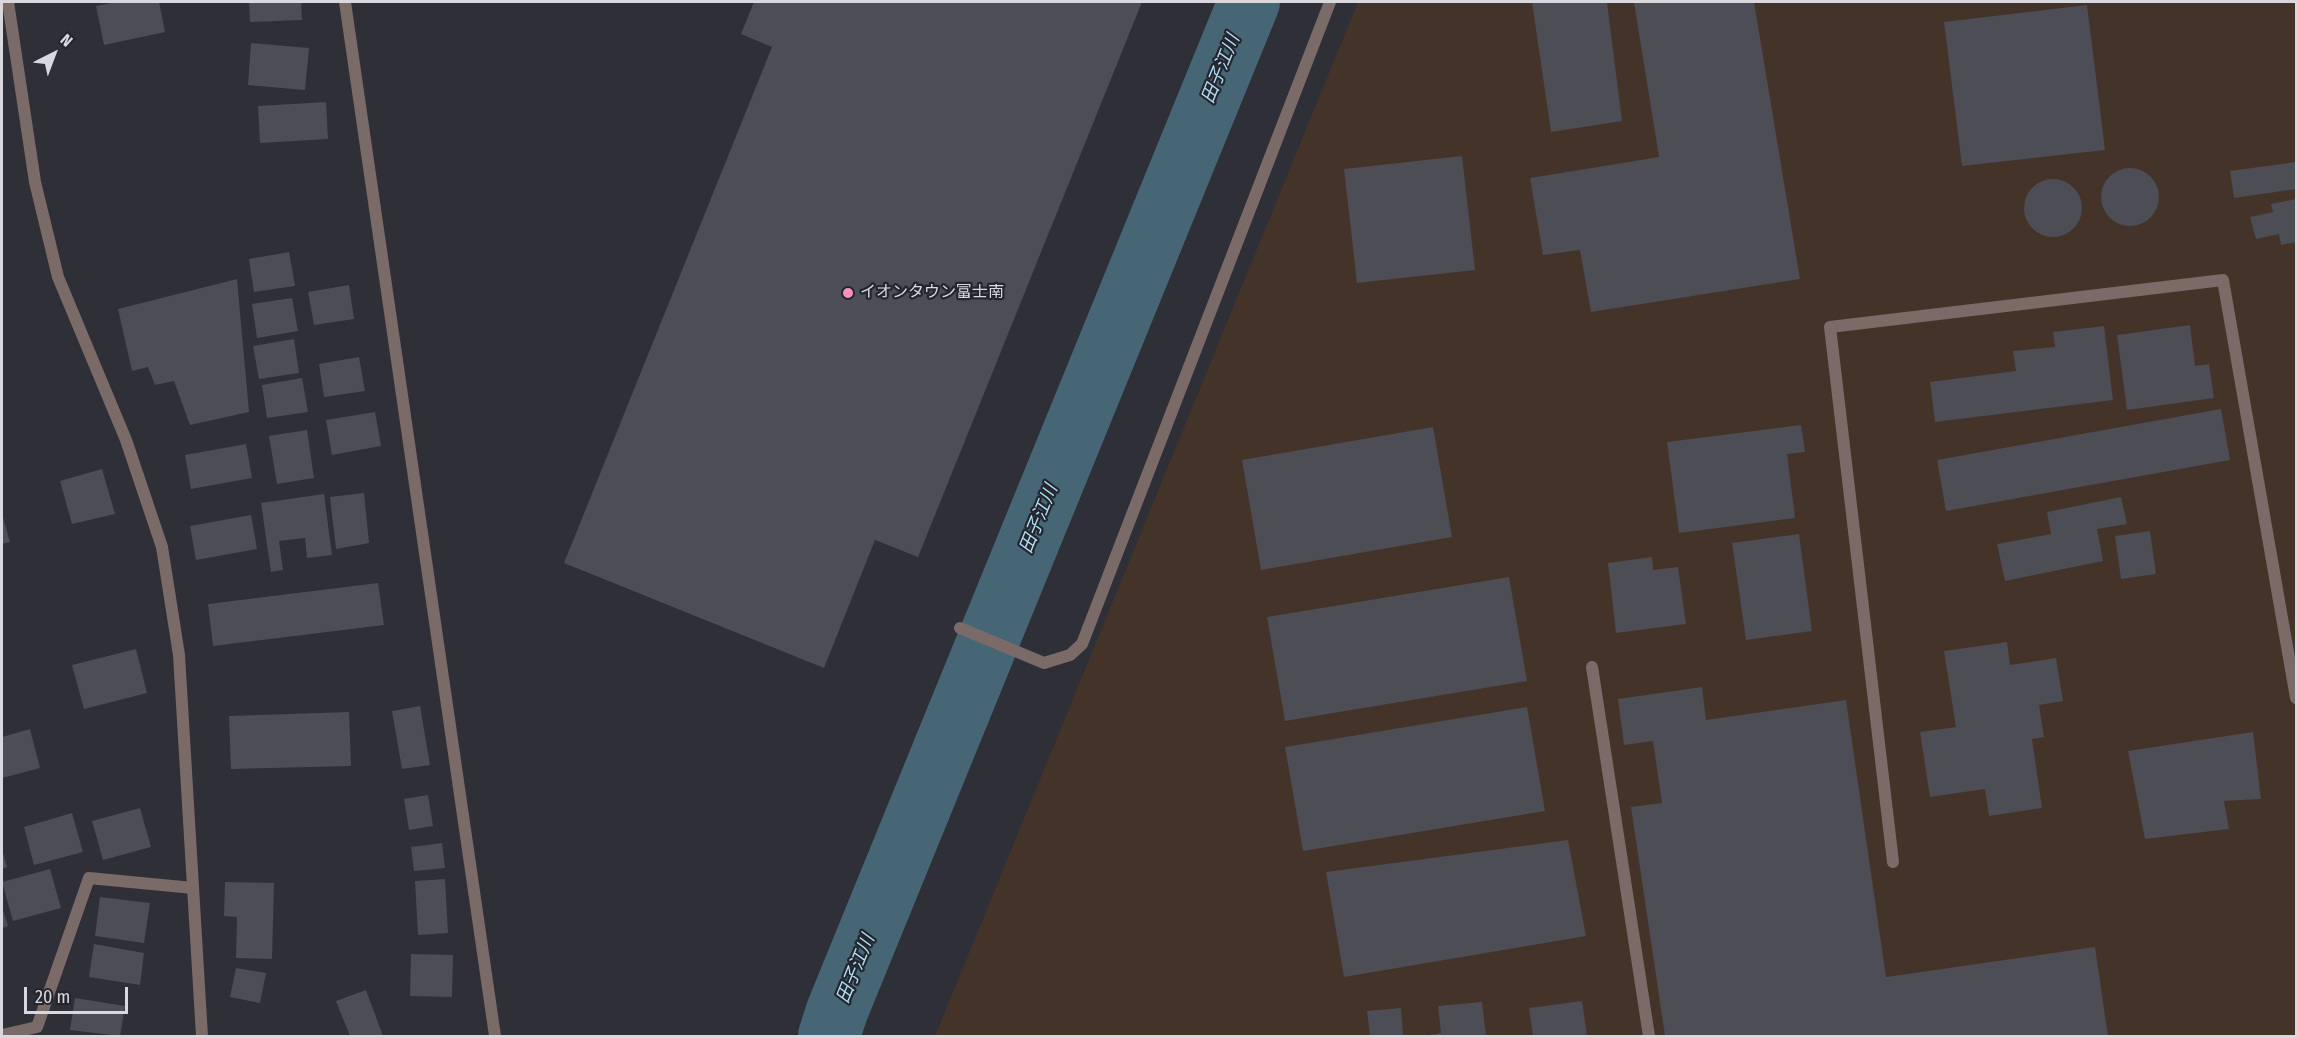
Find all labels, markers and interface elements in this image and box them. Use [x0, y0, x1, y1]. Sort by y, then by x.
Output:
north arrow [24, 24, 84, 84]
text: N [56, 30, 76, 51]
water label: 田子江川 [1198, 32, 1244, 106]
place label: イオンタウン富士南 [860, 283, 1004, 303]
marker: イオンタウン富士南 [841, 286, 855, 300]
water label: 田子江川 [1016, 482, 1062, 556]
water label: 田子江川 [833, 932, 879, 1006]
scale bar [27, 975, 130, 1013]
text: 20 m [35, 986, 70, 1008]

